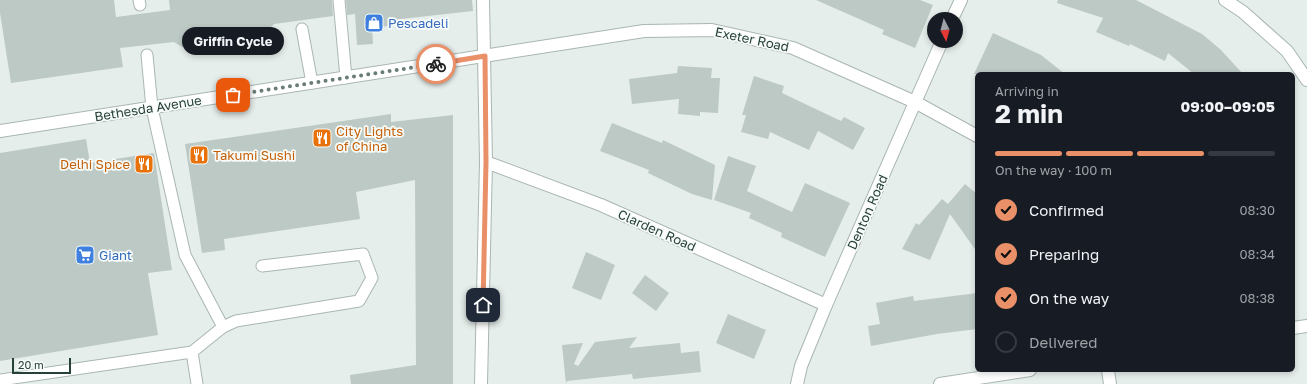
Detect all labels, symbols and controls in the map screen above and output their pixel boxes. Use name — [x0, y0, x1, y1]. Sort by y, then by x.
shop icon: Pescadeli — [363, 12, 385, 34]
north arrow — [927, 12, 963, 48]
map controls — [927, 12, 963, 48]
place label: Pescadeli — [388, 15, 448, 31]
street label: Exeter Road — [714, 23, 790, 55]
callout: Griffin Cycle — [182, 27, 284, 55]
text: Griffin Cycle — [194, 33, 272, 49]
courier — [416, 44, 456, 84]
icon: bike — [425, 53, 447, 75]
pin — [216, 78, 250, 112]
text: Arriving in — [995, 83, 1059, 99]
icon: bag — [222, 84, 244, 106]
street label: Bethesda Avenue — [93, 92, 203, 124]
text: 09:00–09:05 — [1180, 97, 1275, 115]
text: 2 min — [995, 98, 1063, 129]
place label: City Lights of China — [336, 123, 403, 154]
restaurant icon: City Lights of China — [311, 127, 333, 149]
restaurant icon: Takumi Sushi — [188, 144, 210, 166]
place label: Takumi Sushi — [213, 147, 295, 163]
restaurant icon: Delhi Spice — [133, 153, 155, 175]
place label: Delhi Spice — [60, 156, 130, 172]
text: On the way · 100 m — [995, 162, 1112, 178]
street label: Denton Road — [843, 172, 891, 252]
icon: check — [995, 199, 1017, 221]
text: Confirmed — [1029, 201, 1104, 219]
text: 08:30 — [1239, 202, 1275, 218]
street label: Clarden Road — [615, 206, 699, 254]
icon: check — [995, 243, 1017, 265]
supermarket icon: Giant — [74, 244, 96, 266]
text: Preparing — [1029, 245, 1099, 263]
text: 08:34 — [1240, 246, 1275, 262]
place label: Giant — [99, 247, 132, 263]
icon: check — [995, 287, 1017, 309]
pin — [466, 288, 500, 322]
text: On the way — [1029, 289, 1109, 307]
text: 08:38 — [1240, 290, 1275, 306]
icon: home — [472, 294, 494, 316]
text: Delivered — [1029, 333, 1097, 351]
scale bar — [12, 356, 71, 375]
text: 20 m — [18, 358, 44, 371]

